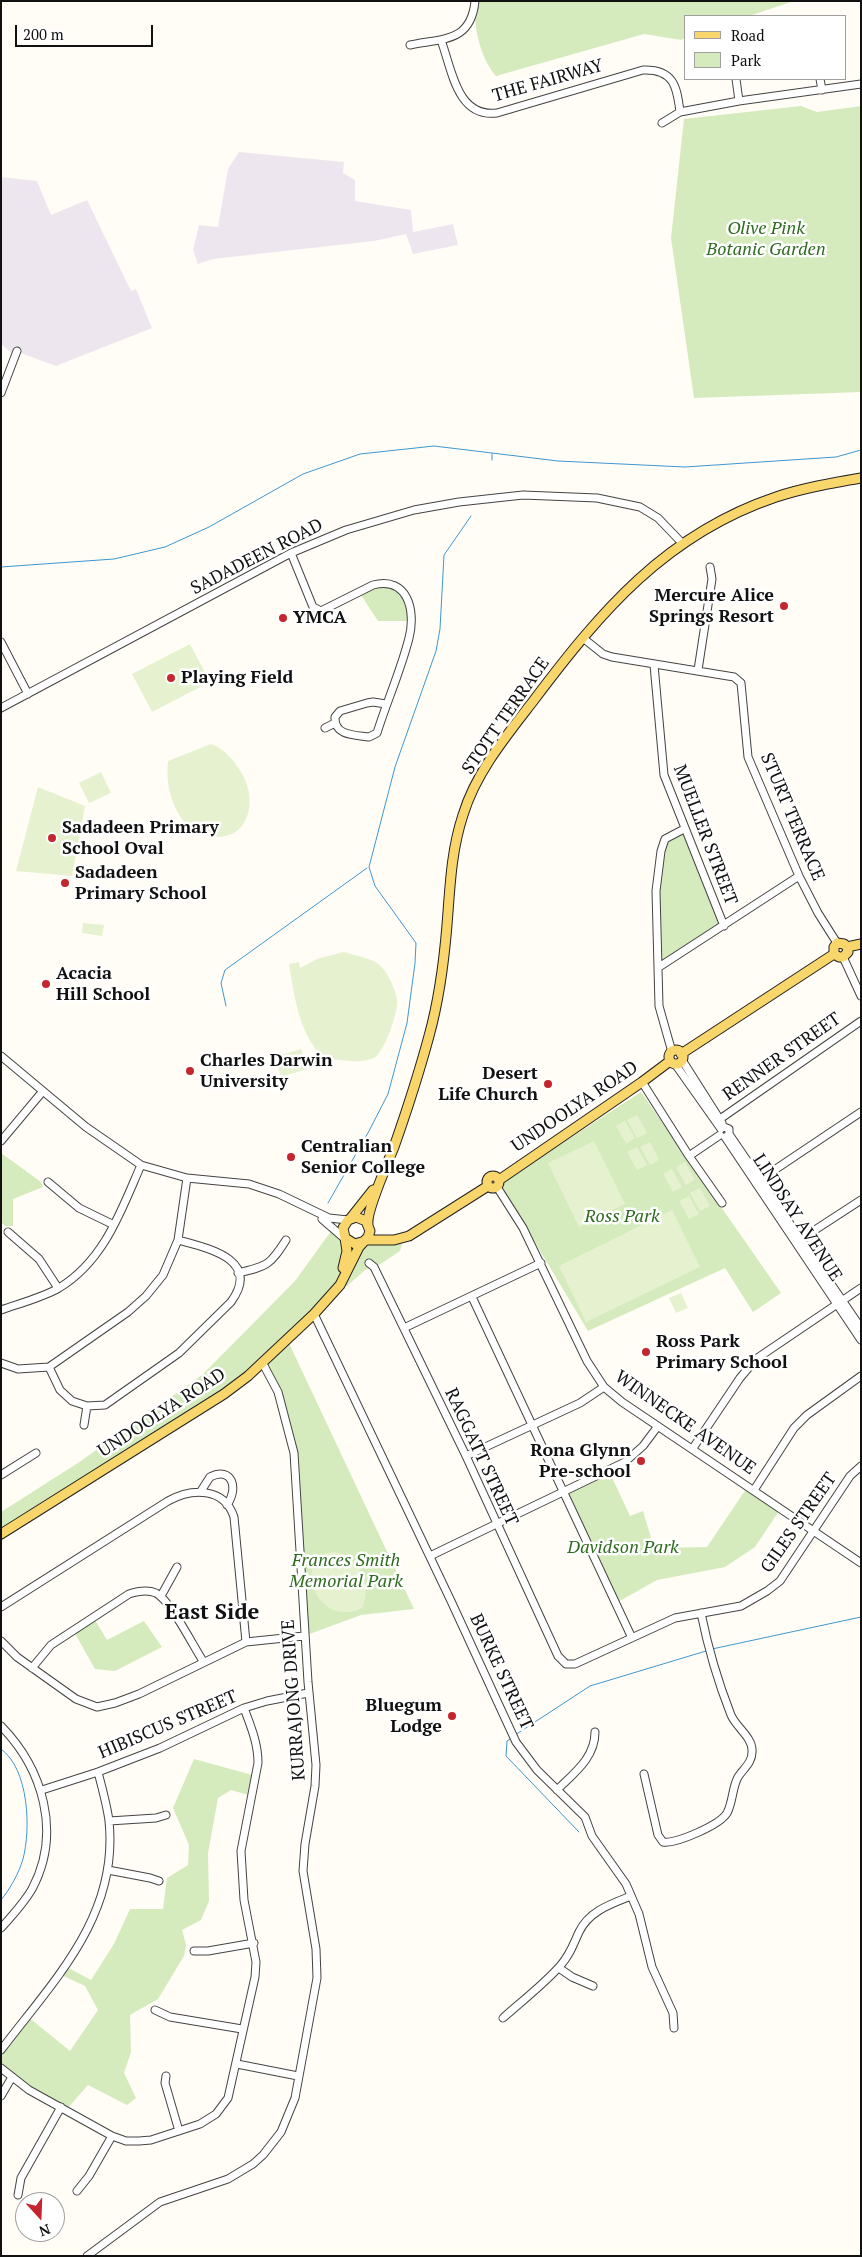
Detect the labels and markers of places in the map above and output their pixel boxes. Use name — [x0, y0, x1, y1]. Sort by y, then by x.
place label: Mercure Alice Springs Resort — [649, 585, 774, 628]
marker: Mercure Alice Springs Resort — [778, 600, 790, 612]
place label: YMCA — [293, 607, 347, 629]
marker: YMCA — [277, 612, 289, 624]
place label: Playing Field — [181, 667, 293, 689]
marker: Playing Field — [165, 672, 177, 684]
place label: Sadadeen Primary School Oval — [62, 817, 219, 860]
marker: Sadadeen Primary School Oval — [46, 832, 58, 844]
place label: Sadadeen Primary School — [75, 862, 207, 904]
marker: Sadadeen Primary School — [59, 877, 71, 889]
place label: Acacia Hill School — [56, 963, 150, 1006]
marker: Acacia Hill School — [40, 978, 52, 990]
place label: Charles Darwin University — [200, 1050, 332, 1092]
place label: Desert Life Church — [438, 1063, 538, 1106]
marker: Charles Darwin University — [184, 1065, 196, 1077]
marker: Desert Life Church — [542, 1078, 554, 1090]
place label: Centralian Senior College — [301, 1136, 425, 1178]
marker: Centralian Senior College — [285, 1151, 297, 1163]
place label: Ross Park Primary School — [656, 1331, 788, 1374]
marker: Ross Park Primary School — [640, 1346, 652, 1358]
place label: Rona Glynn Pre-school — [530, 1440, 631, 1482]
marker: Rona Glynn Pre-school — [635, 1455, 647, 1467]
place label: Bluegum Lodge — [366, 1695, 442, 1738]
marker: Bluegum Lodge — [446, 1710, 458, 1722]

